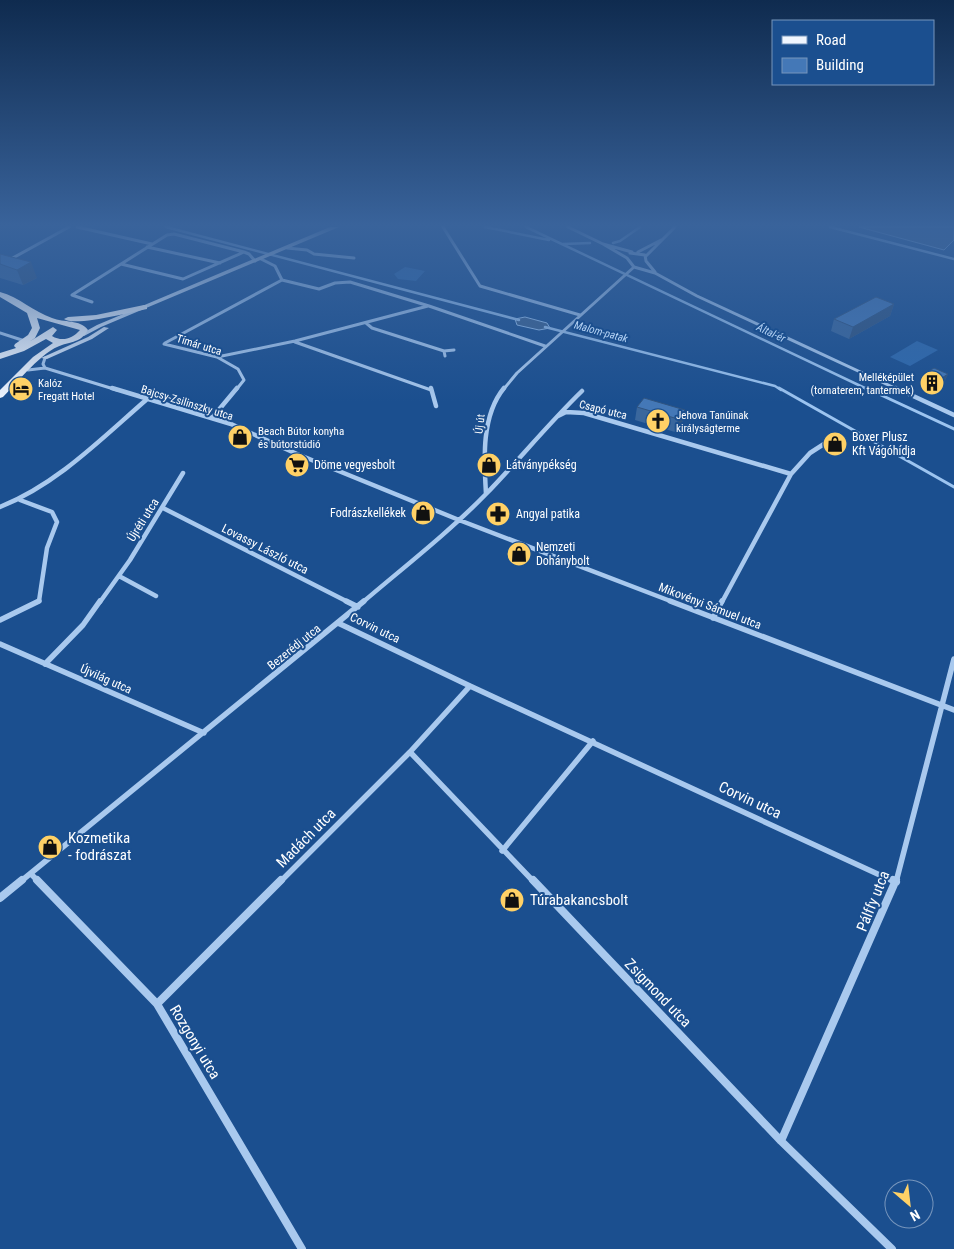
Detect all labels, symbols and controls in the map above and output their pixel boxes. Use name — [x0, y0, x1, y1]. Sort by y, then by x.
legend — [772, 20, 934, 85]
text: Road — [816, 31, 846, 49]
text: Building — [816, 56, 864, 74]
water label: Malom-patak — [573, 319, 629, 345]
water label: Által-ér — [754, 320, 788, 346]
street label: Tímár utca — [175, 332, 223, 358]
building icon: Melléképület (tornaterem, tantermek) — [919, 370, 945, 396]
place label: Melléképület (tornaterem, tantermek) — [811, 371, 914, 397]
hotel icon: Kalóz Fregatt Hotel — [8, 376, 34, 402]
place label: Kalóz Fregatt Hotel — [38, 377, 95, 403]
street label: Bajcsy-Zsilinszky utca — [139, 383, 235, 423]
street label: Csapó utca — [578, 398, 628, 422]
church icon: Jehova Tanúinak királyságterme — [645, 408, 671, 434]
place label: Jehova Tanúinak királyságterme — [676, 409, 749, 435]
street label: Új út — [472, 413, 488, 435]
shop icon: Beach Bútor konyha és bútorstúdió — [227, 424, 253, 450]
place label: Beach Bútor konyha és bútorstúdió — [258, 425, 344, 451]
place label: Boxer Plusz Kft Vágóhídja — [852, 430, 916, 458]
shop icon: Boxer Plusz Kft Vágóhídja — [822, 431, 848, 457]
supermarket icon: Döme vegyesbolt — [284, 452, 310, 478]
shop icon: Látványpékség — [476, 452, 502, 478]
place label: Döme vegyesbolt — [314, 458, 396, 472]
place label: Látványpékség — [506, 458, 577, 472]
street label: Újréti utca — [123, 495, 162, 544]
shop icon: Fodrászkellékek — [410, 500, 436, 526]
pharmacy icon: Angyal patika — [485, 501, 511, 527]
place label: Fodrászkellékek — [330, 506, 407, 520]
place label: Angyal patika — [516, 507, 580, 521]
street label: Lovassy László utca — [219, 521, 311, 577]
place label: Nemzeti Dohánybolt — [536, 540, 590, 568]
shop icon: Nemzeti Dohánybolt — [506, 541, 532, 567]
street label: Mikovényi Sámuel utca — [657, 580, 764, 632]
street label: Corvin utca — [348, 610, 402, 646]
street label: Bezerédj utca — [265, 621, 324, 673]
street label: Újvilág utca — [78, 660, 135, 697]
street label: Corvin utca — [716, 778, 784, 822]
street label: Madách utca — [273, 805, 339, 871]
place label: Kozmetika - fodrászat — [68, 829, 131, 864]
shop icon: Kozmetika - fodrászat — [37, 834, 63, 860]
street label: Pálffy utca — [853, 868, 893, 934]
shop icon: Túrabakancsbolt — [499, 887, 525, 913]
place label: Túrabakancsbolt — [530, 891, 628, 909]
street label: Zsigmond utca — [621, 955, 695, 1031]
street label: Rozgonyi utca — [166, 1002, 224, 1082]
north arrow — [884, 1179, 934, 1229]
text: N — [908, 1206, 923, 1225]

